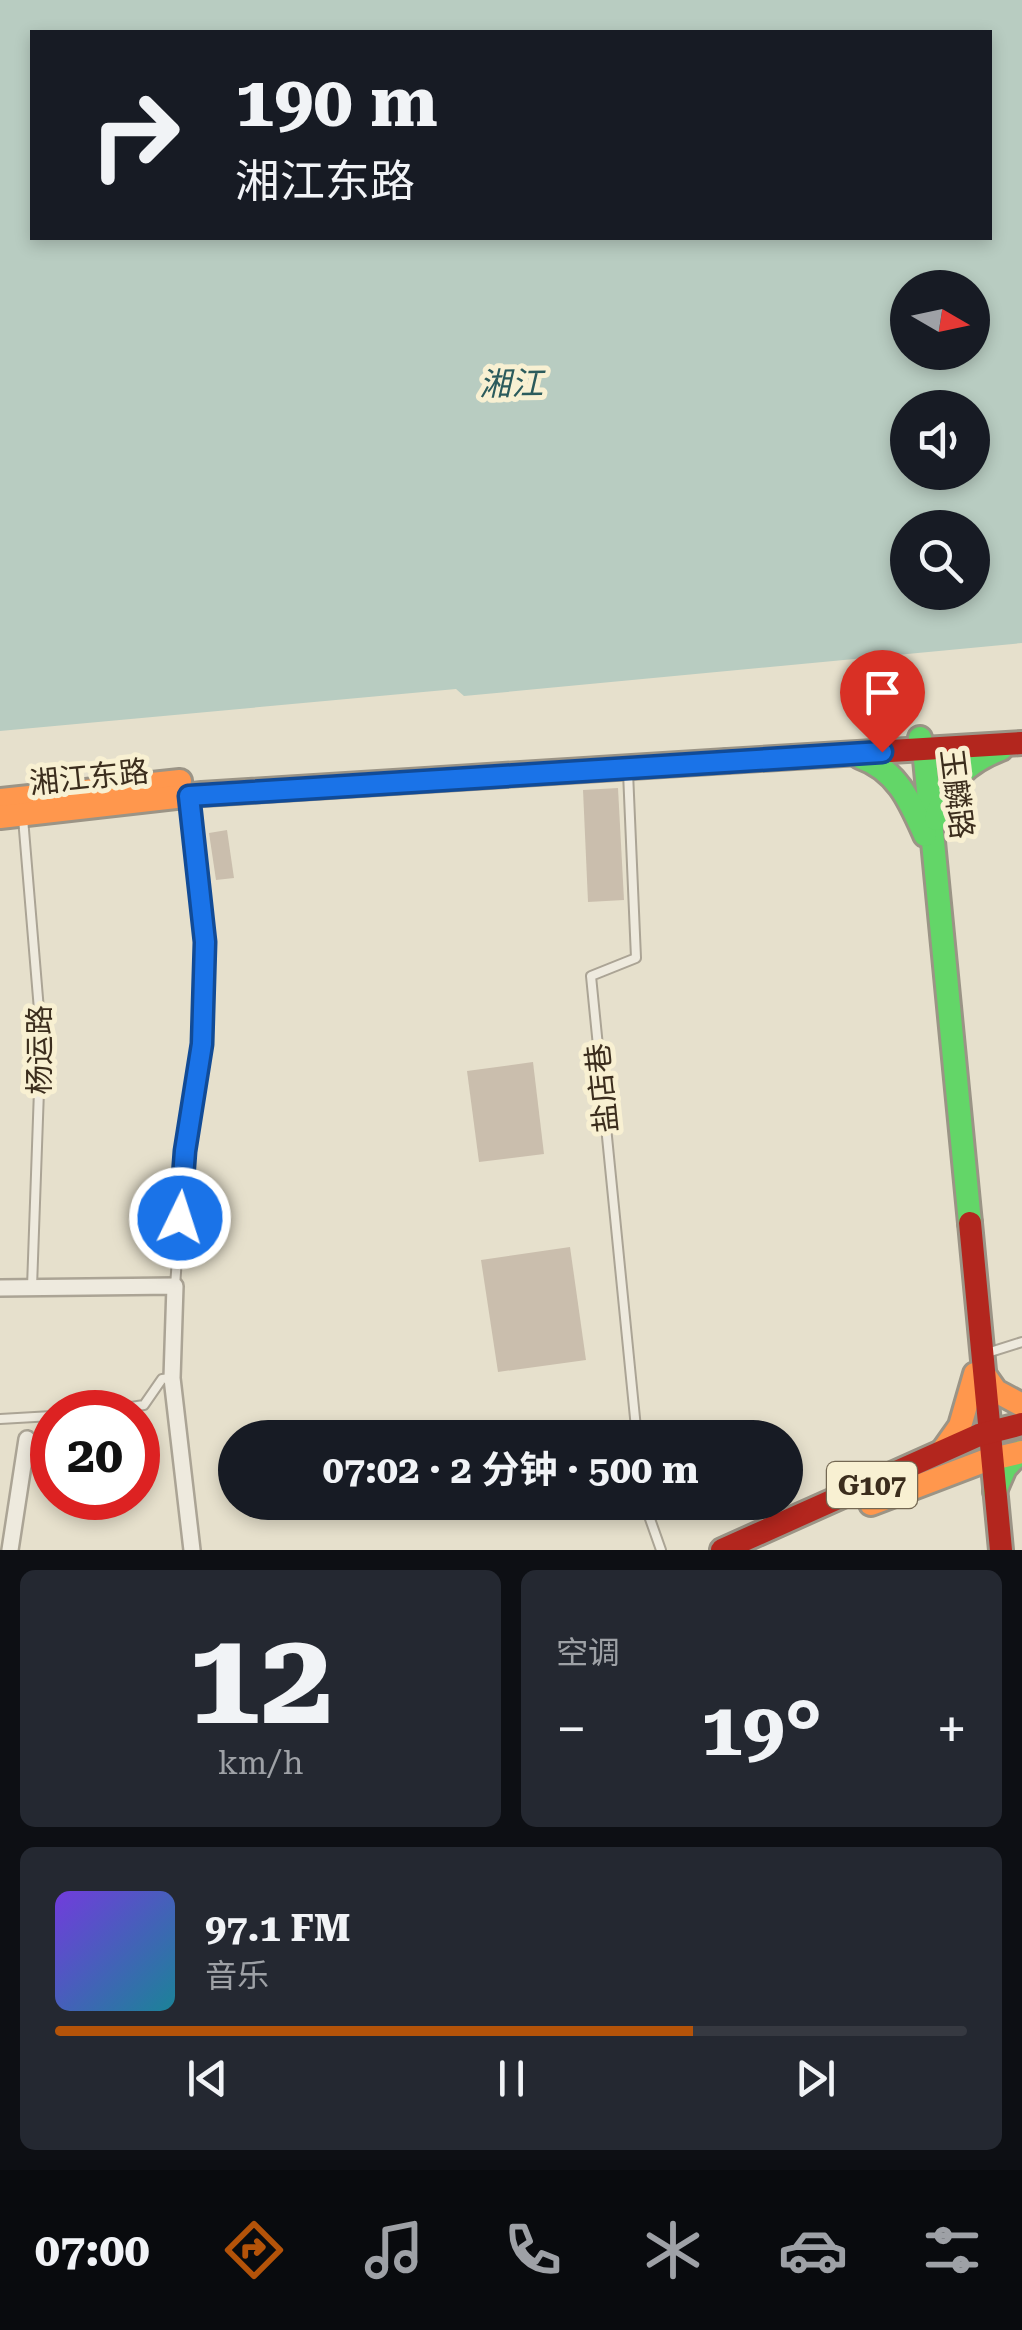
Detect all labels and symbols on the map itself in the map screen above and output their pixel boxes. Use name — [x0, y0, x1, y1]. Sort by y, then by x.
north arrow — [890, 270, 990, 370]
water label: 湘江 — [479, 364, 546, 404]
pin — [840, 650, 925, 753]
street label: 玉麟路 — [934, 747, 980, 841]
street label: 湘江东路 — [27, 753, 151, 801]
street label: 杨运路 — [22, 1005, 57, 1095]
street label: 盐店巷 — [580, 1041, 624, 1135]
position arrow — [128, 1166, 232, 1270]
speed limit sign: 20 — [30, 1390, 160, 1520]
road number: G107 — [827, 1462, 917, 1508]

